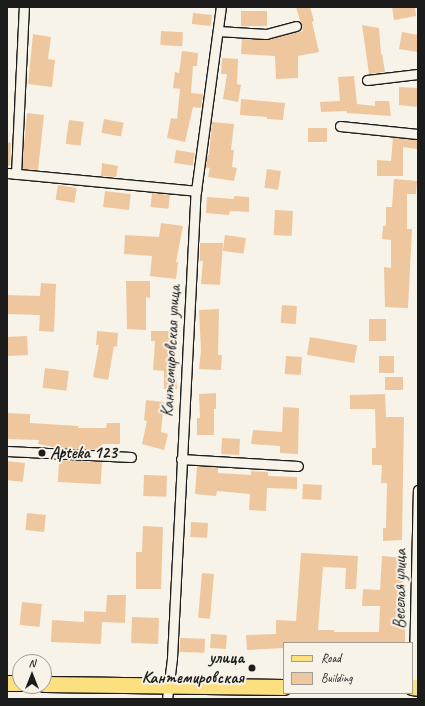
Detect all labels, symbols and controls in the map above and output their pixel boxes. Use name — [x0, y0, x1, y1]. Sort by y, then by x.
street label: Кантемировская улица — [157, 284, 185, 418]
place label: Apteka 123 — [50, 443, 117, 463]
marker: Apteka 123 — [37, 448, 47, 458]
street label: Веселая улица — [389, 548, 411, 630]
legend — [283, 642, 413, 694]
place label: улица Кантемировская — [142, 648, 244, 688]
text: Road — [321, 650, 341, 666]
north arrow — [12, 654, 52, 694]
text: N — [29, 656, 35, 670]
marker: улица Кантемировская — [247, 663, 257, 673]
text: Building — [321, 670, 353, 686]

